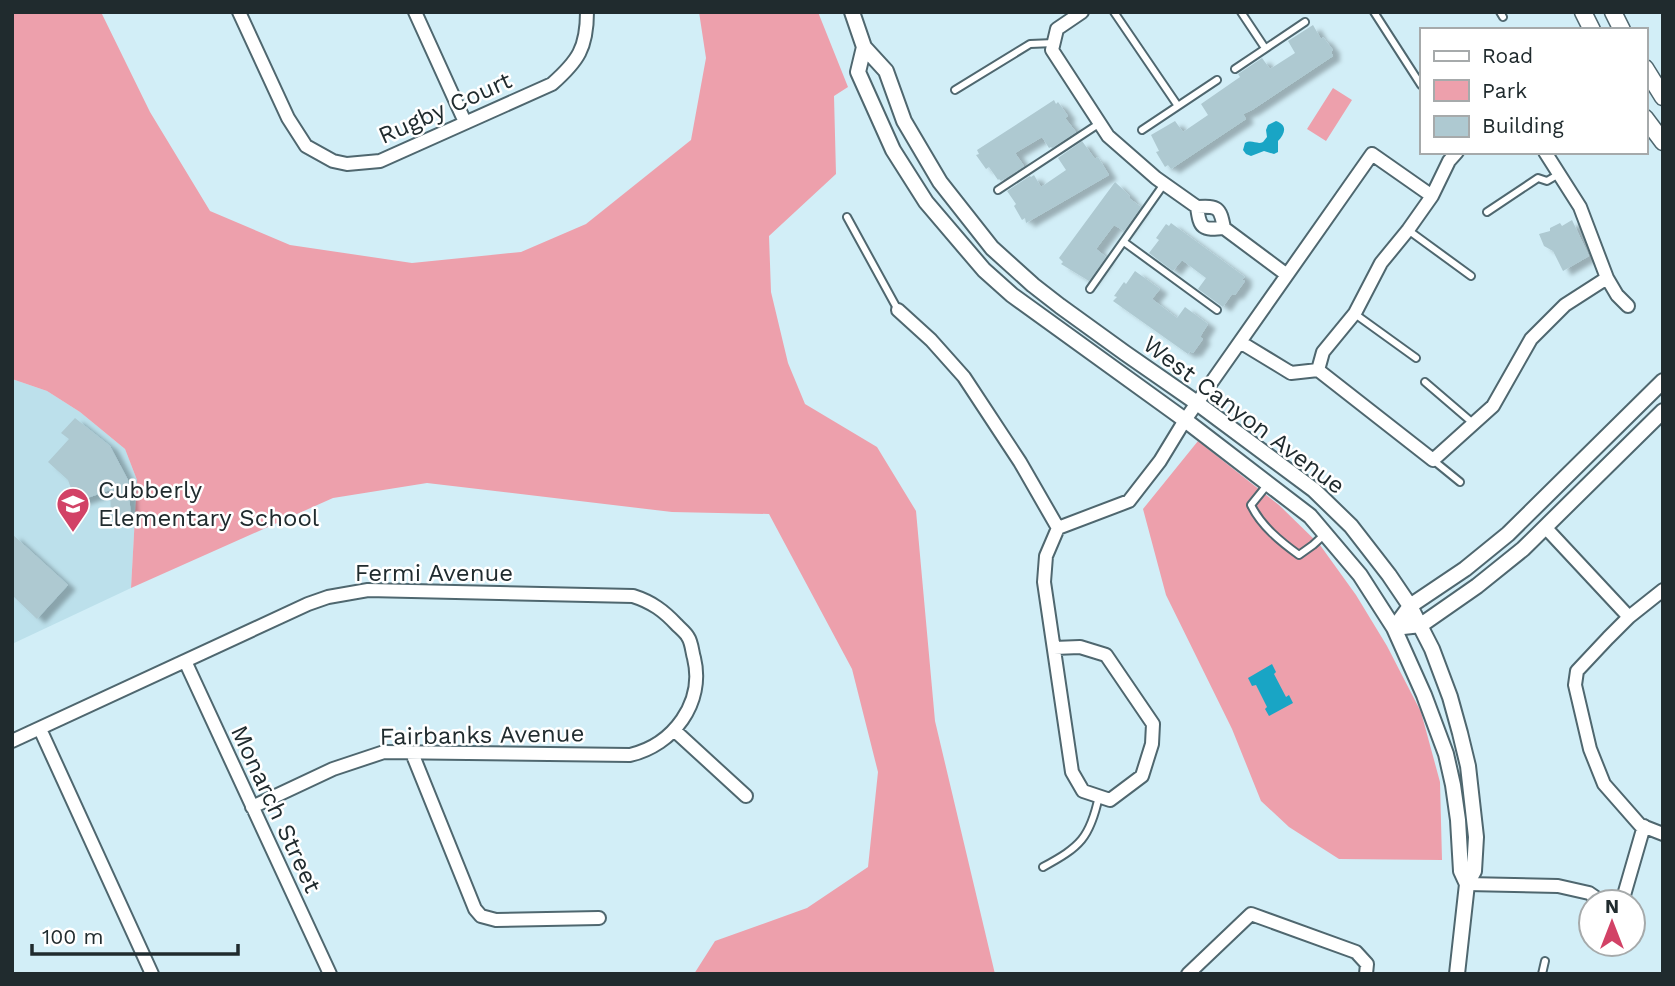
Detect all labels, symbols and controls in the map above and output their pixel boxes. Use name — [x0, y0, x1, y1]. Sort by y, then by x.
legend — [1420, 28, 1647, 154]
text: Road — [1482, 43, 1533, 68]
street label: Rugby Court — [374, 66, 516, 150]
text: Park — [1482, 78, 1527, 103]
text: Building — [1482, 113, 1564, 138]
street label: West Canyon Avenue — [1138, 330, 1350, 500]
place label: Cubberly Elementary School — [98, 476, 320, 532]
school or university icon: Cubberly Elementary School — [54, 485, 92, 534]
street label: Fermi Avenue — [355, 559, 513, 587]
street label: Fairbanks Avenue — [379, 719, 585, 751]
street label: Monarch Street — [225, 721, 327, 897]
north arrow — [1577, 888, 1647, 958]
text: N — [1605, 895, 1619, 918]
scale bar — [32, 912, 238, 956]
text: 100 m — [42, 924, 104, 949]

